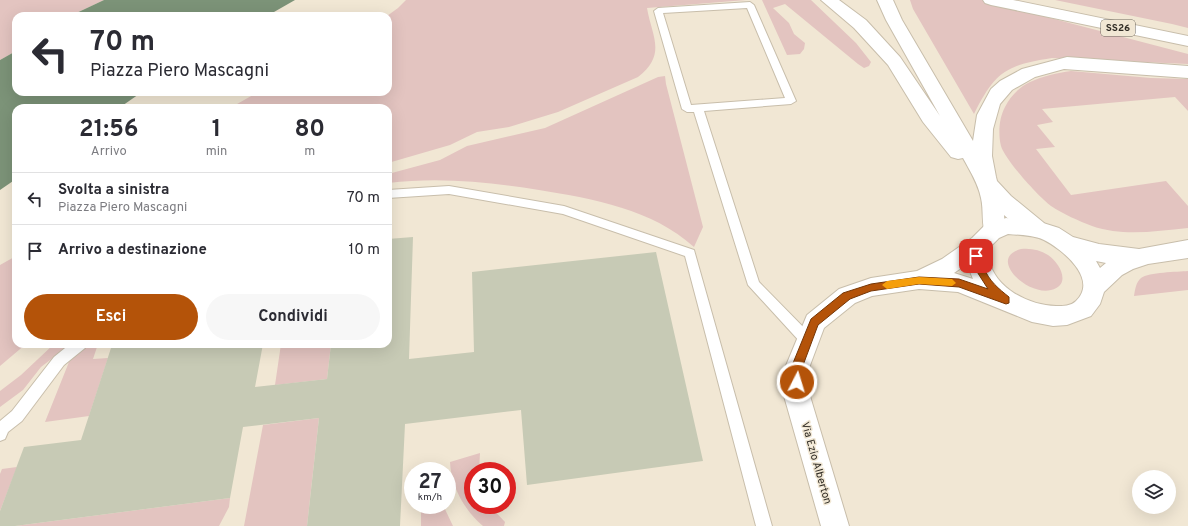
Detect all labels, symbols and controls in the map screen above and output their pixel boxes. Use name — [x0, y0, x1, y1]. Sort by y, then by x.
road number: SS26 — [1101, 20, 1135, 36]
text: 70 m — [90, 25, 155, 61]
icon: left — [24, 28, 76, 80]
text: Piazza Piero Mascagni — [90, 60, 269, 83]
text: 21:56 — [79, 115, 139, 145]
text: 1 — [212, 115, 221, 145]
text: 80 — [294, 115, 325, 145]
text: Arrivo — [91, 144, 127, 160]
text: min — [206, 144, 227, 160]
text: m — [304, 144, 315, 160]
text: Svolta a sinistra — [58, 181, 169, 200]
icon: left — [24, 188, 46, 210]
text: 70 m — [347, 189, 380, 208]
text: Piazza Piero Mascagni — [58, 200, 187, 216]
pin — [959, 239, 993, 273]
icon: arrive — [24, 240, 46, 262]
text: Arrivo a destinazione — [58, 241, 207, 260]
text: 10 m — [349, 241, 380, 260]
icon: arrive — [965, 245, 987, 267]
button: Esci — [24, 294, 198, 340]
button: Condividi — [206, 294, 380, 340]
position arrow — [776, 361, 818, 403]
street label: Via Ezio Alberton — [798, 420, 834, 506]
speed limit sign: 30 — [464, 462, 516, 514]
text: 27 — [419, 470, 441, 496]
map controls — [1132, 470, 1176, 514]
button: layers — [1132, 470, 1176, 514]
text: km/h — [418, 491, 442, 504]

